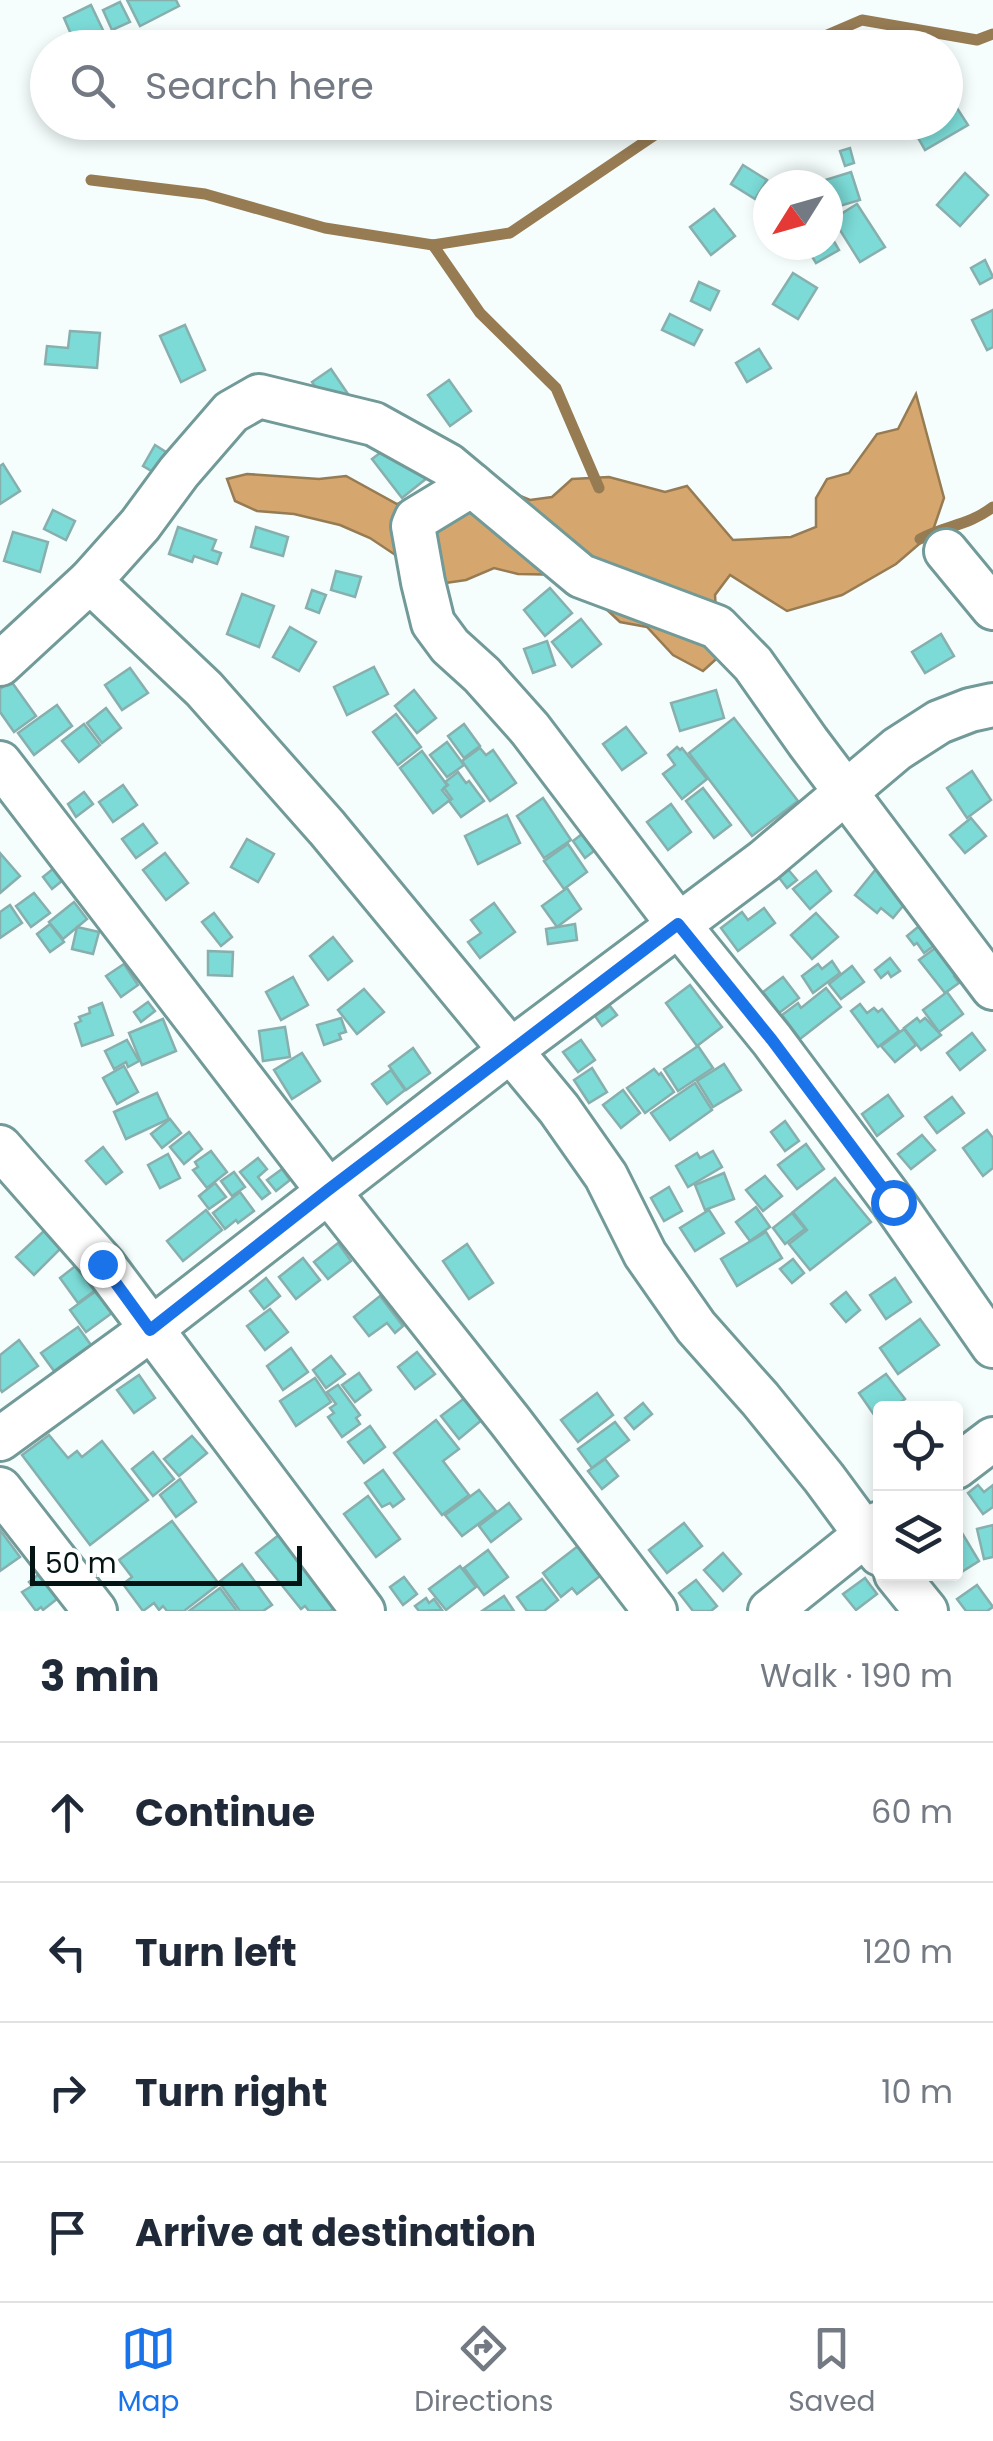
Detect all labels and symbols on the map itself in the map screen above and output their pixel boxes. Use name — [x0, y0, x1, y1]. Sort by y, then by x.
north arrow — [753, 170, 843, 260]
route start — [871, 1180, 917, 1226]
route end — [80, 1242, 126, 1288]
scale bar — [30, 1541, 302, 1586]

